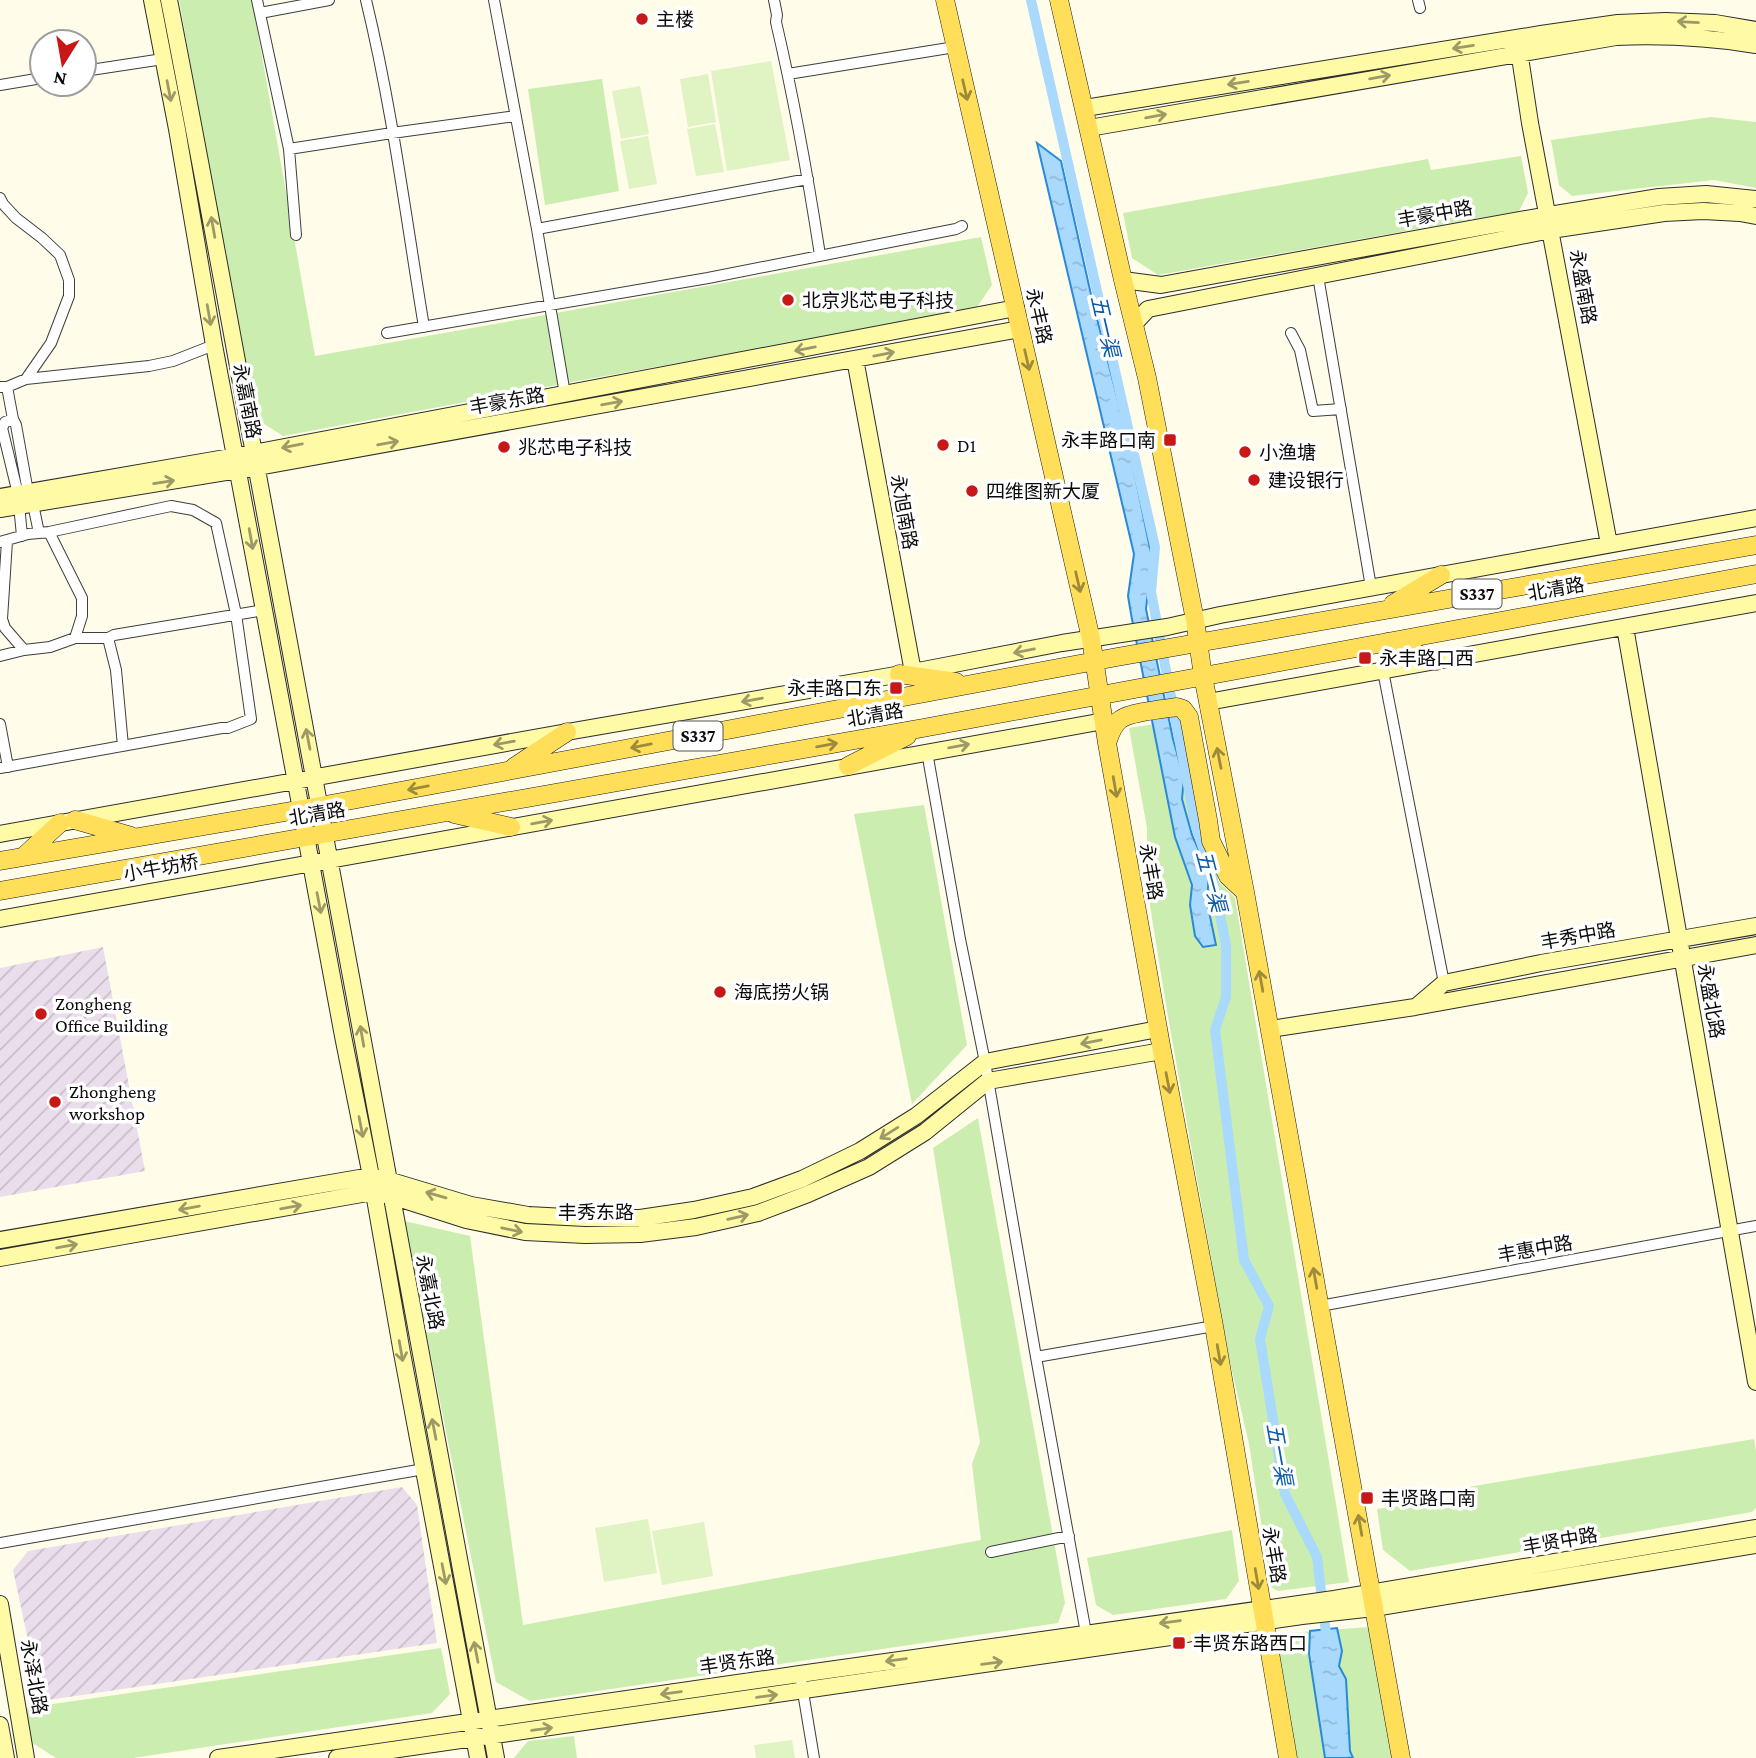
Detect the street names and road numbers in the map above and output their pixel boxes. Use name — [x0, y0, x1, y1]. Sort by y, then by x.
street label: 丰豪中路 — [1396, 197, 1474, 231]
street label: 永盛南路 — [1566, 248, 1600, 326]
street label: 永丰路 — [1022, 286, 1056, 346]
street label: 永嘉南路 — [229, 362, 265, 440]
street label: 丰豪东路 — [468, 384, 546, 418]
street label: 永旭南路 — [887, 473, 921, 551]
street label: 北清路 — [1526, 574, 1586, 604]
road number: S337 — [1452, 580, 1502, 608]
street label: 北清路 — [845, 700, 905, 730]
road number: S337 — [674, 722, 722, 750]
street label: 北清路 — [287, 799, 347, 829]
street label: 永丰路 — [1136, 842, 1166, 902]
street label: 小牛坊桥 — [122, 851, 200, 885]
street label: 丰秀中路 — [1539, 919, 1617, 953]
street label: 永盛北路 — [1694, 962, 1728, 1040]
street label: 丰秀东路 — [558, 1202, 634, 1223]
street label: 丰惠中路 — [1496, 1232, 1574, 1266]
street label: 永嘉北路 — [412, 1253, 448, 1331]
street label: 丰贤中路 — [1521, 1524, 1599, 1558]
street label: 永丰路 — [1259, 1525, 1289, 1585]
street label: 永泽北路 — [17, 1638, 51, 1716]
street label: 丰贤东路 — [698, 1646, 776, 1678]

